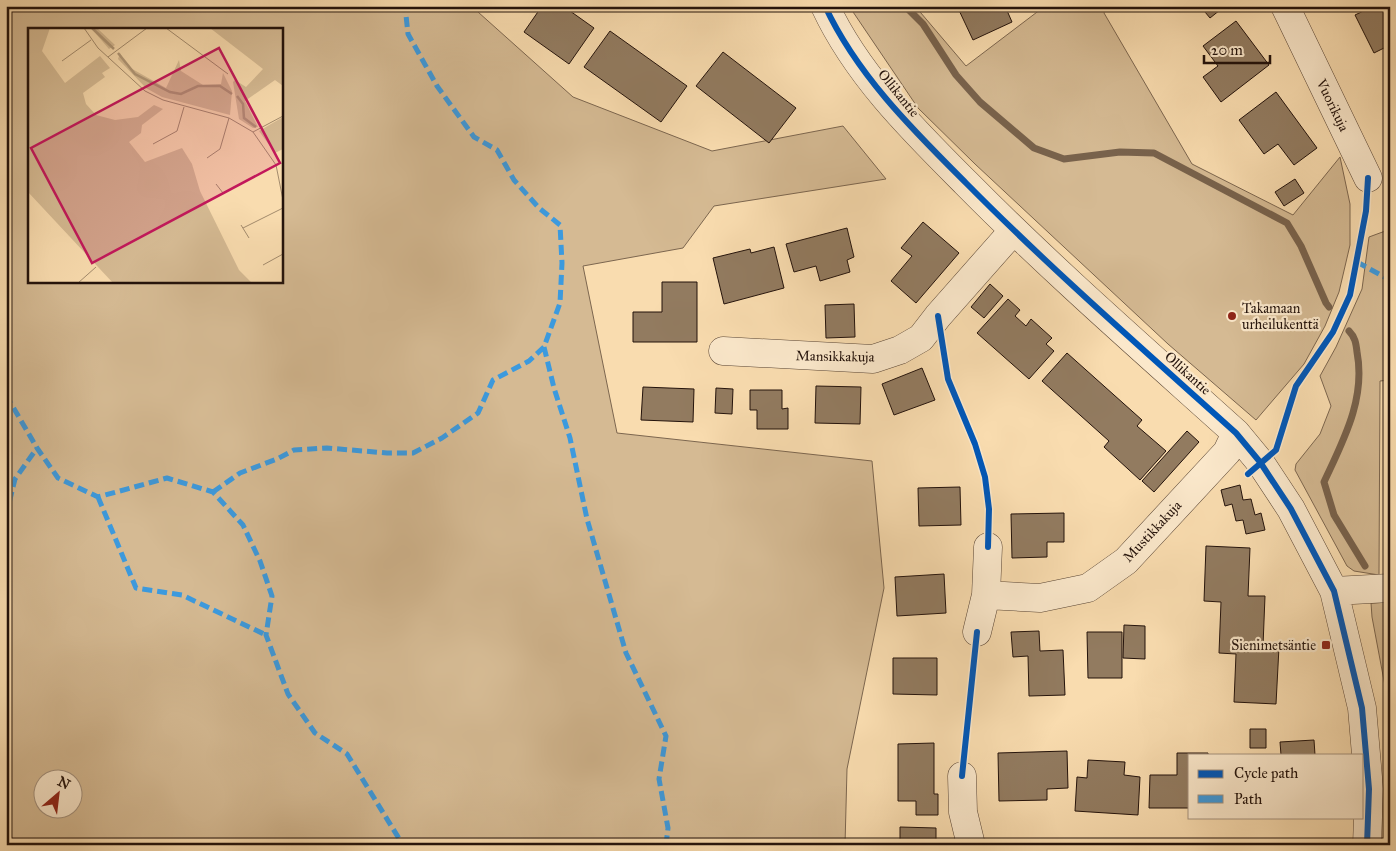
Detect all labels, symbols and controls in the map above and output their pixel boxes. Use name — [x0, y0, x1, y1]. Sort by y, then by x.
inset map — [28, 28, 282, 282]
scale bar — [1204, 32, 1270, 64]
text: 20 m — [1211, 41, 1243, 59]
street label: Ollikantie — [874, 66, 923, 121]
street label: Vuorikuja — [1312, 75, 1353, 134]
place label: Takamaan urheilukenttä — [1242, 300, 1319, 333]
marker: Takamaan urheilukenttä — [1226, 310, 1238, 322]
street label: Mansikkakuja — [795, 347, 875, 366]
street label: Ollikantie — [1161, 348, 1215, 399]
street label: Mustikkakuja — [1120, 497, 1185, 566]
place label: Sienimetsäntie — [1231, 637, 1316, 654]
marker: Sienimetsäntie — [1320, 639, 1332, 651]
legend — [1188, 754, 1364, 818]
text: Cycle path — [1234, 764, 1299, 782]
north arrow — [32, 768, 82, 818]
text: N — [55, 773, 73, 793]
text: Path — [1234, 790, 1263, 808]

